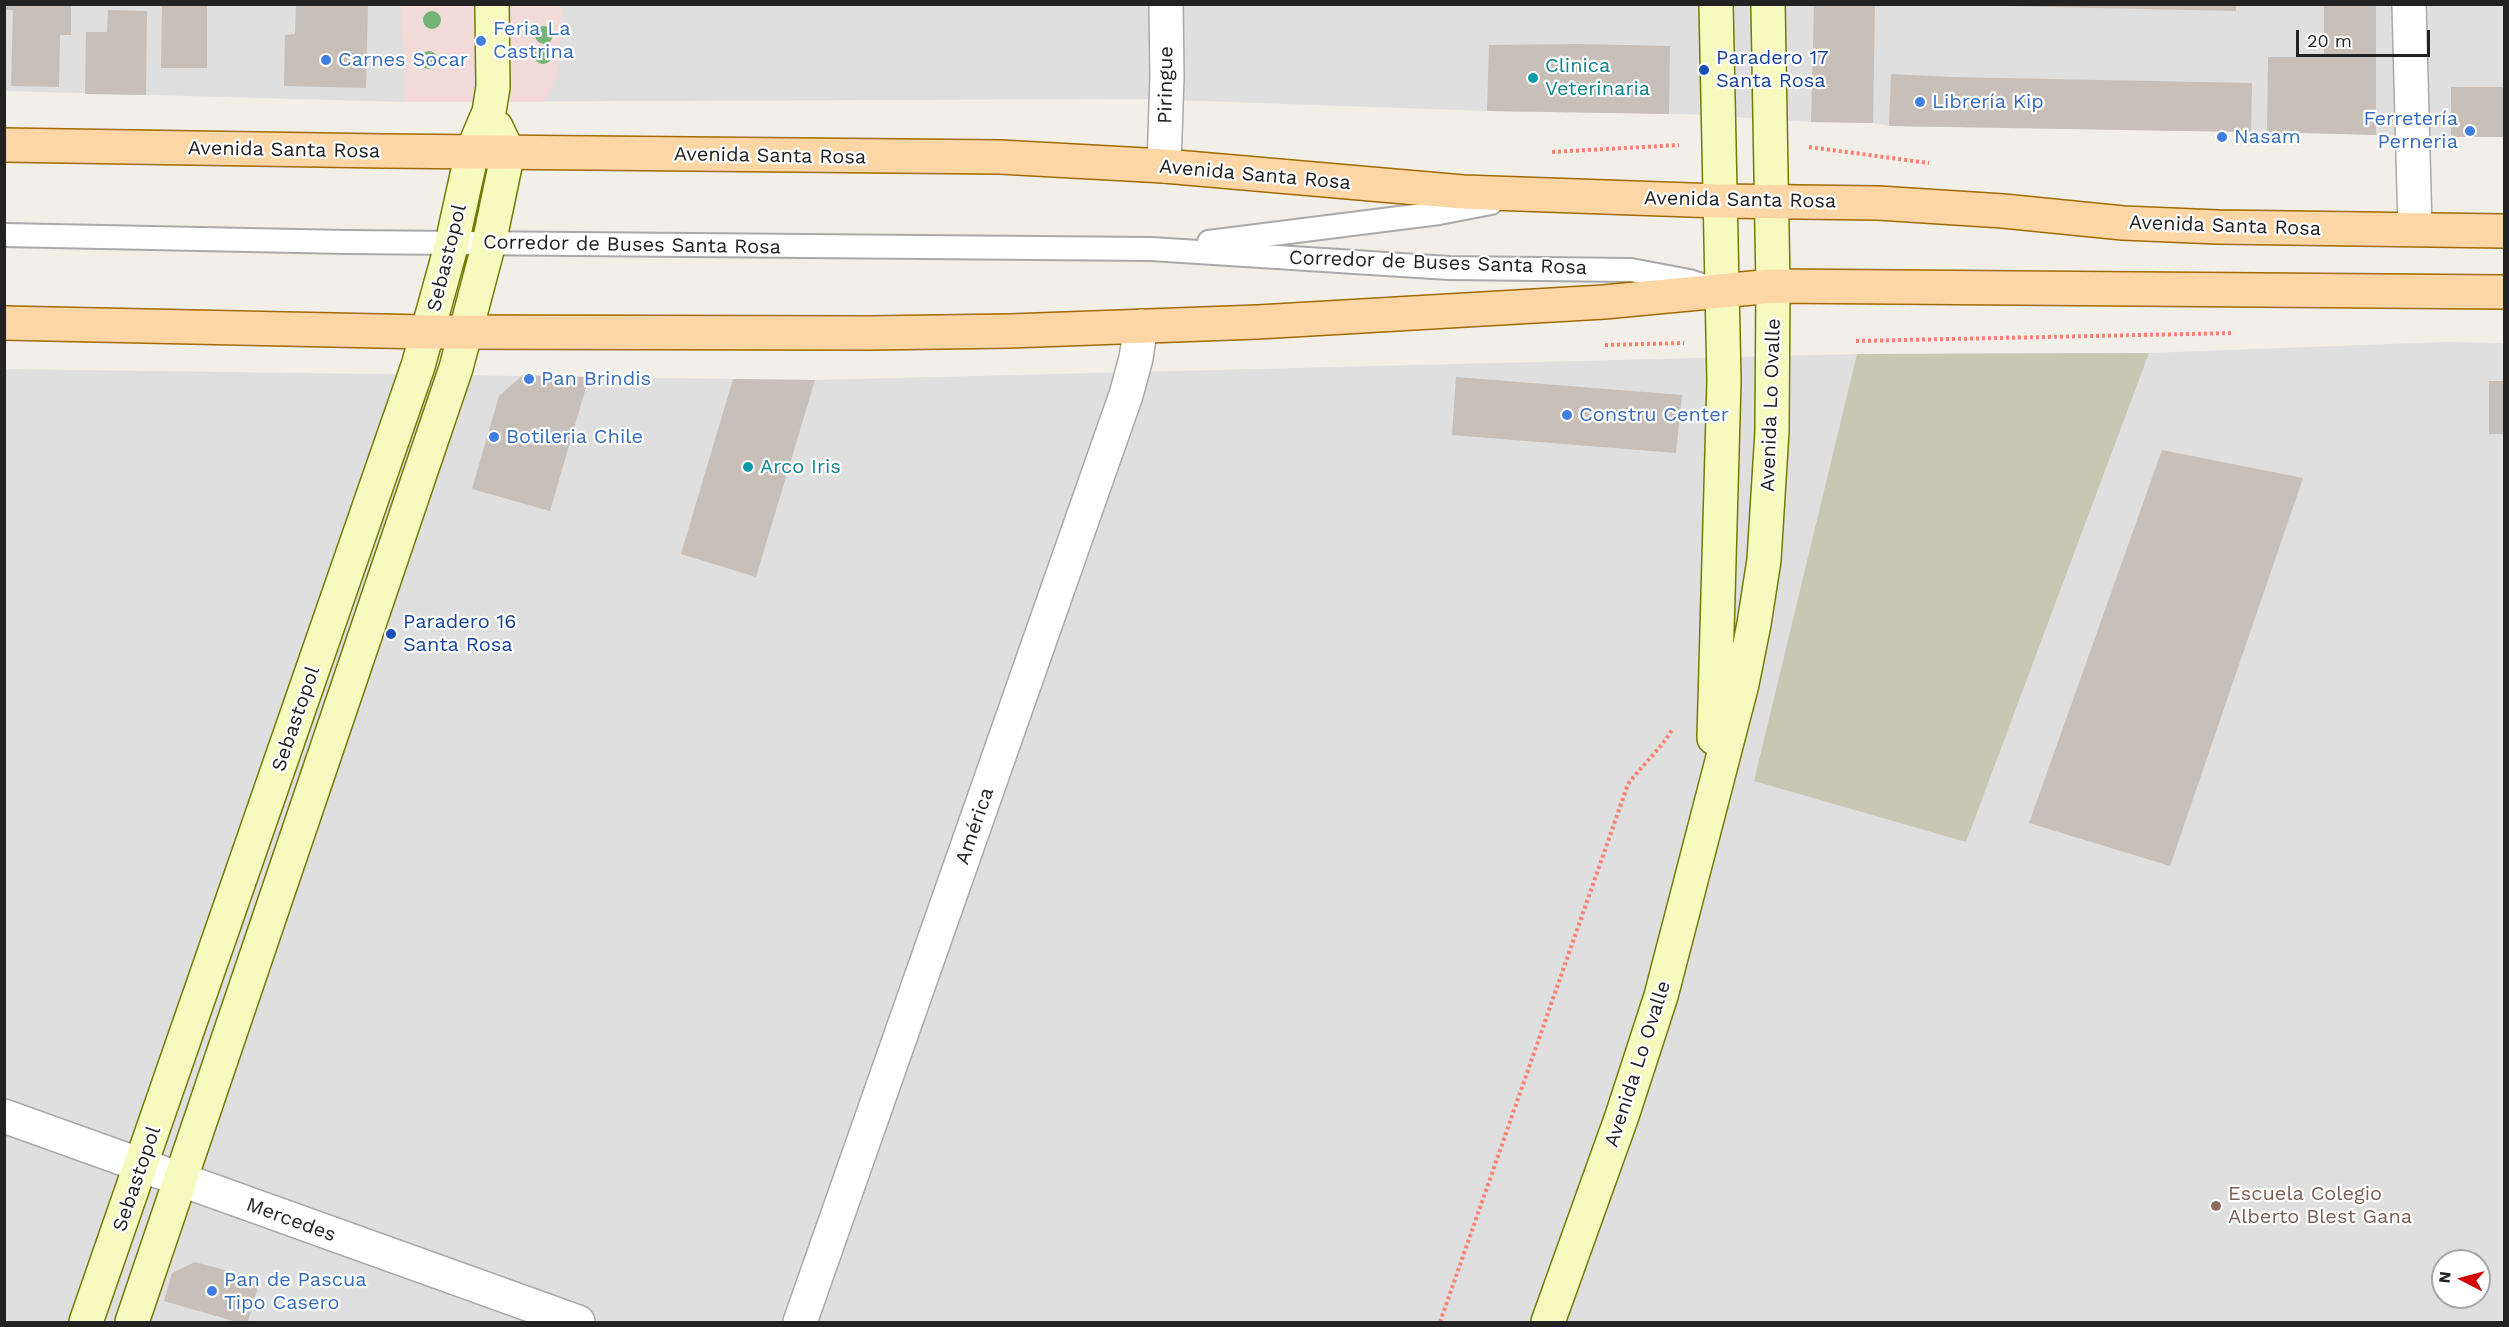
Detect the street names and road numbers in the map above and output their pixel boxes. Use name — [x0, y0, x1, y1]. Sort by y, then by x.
street label: Piringue — [1153, 46, 1179, 124]
street label: Avenida Santa Rosa — [188, 136, 380, 164]
street label: Avenida Santa Rosa — [674, 142, 866, 170]
street label: Avenida Santa Rosa — [1158, 155, 1352, 195]
street label: Avenida Santa Rosa — [1644, 186, 1836, 214]
street label: Sebastopol — [422, 202, 472, 314]
street label: Avenida Santa Rosa — [2128, 211, 2322, 241]
street label: Corredor de Buses Santa Rosa — [483, 230, 781, 260]
street label: Corredor de Buses Santa Rosa — [1289, 246, 1587, 280]
street label: Avenida Lo Ovalle — [1756, 318, 1786, 492]
street label: Sebastopol — [267, 663, 325, 775]
street label: América — [951, 784, 999, 868]
street label: Avenida Lo Ovalle — [1600, 978, 1676, 1150]
street label: Sebastopol — [108, 1123, 166, 1235]
street label: Mercedes — [243, 1193, 339, 1247]

